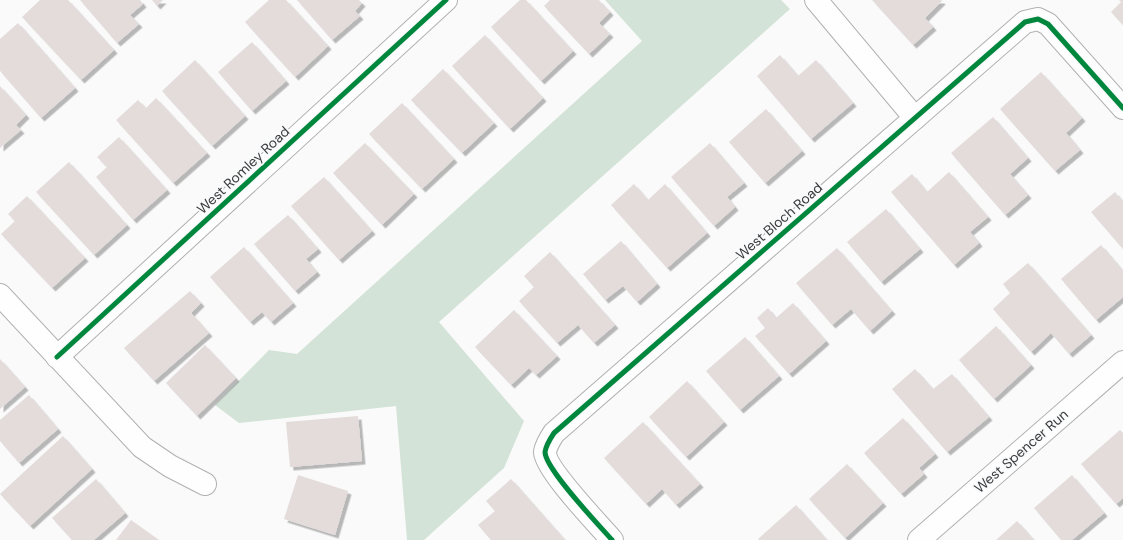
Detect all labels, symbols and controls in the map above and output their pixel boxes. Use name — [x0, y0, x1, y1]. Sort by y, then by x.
street label: West Romley Road — [193, 122, 293, 218]
street label: West Bloch Road — [732, 178, 826, 264]
street label: West Spencer Run — [970, 405, 1072, 497]

